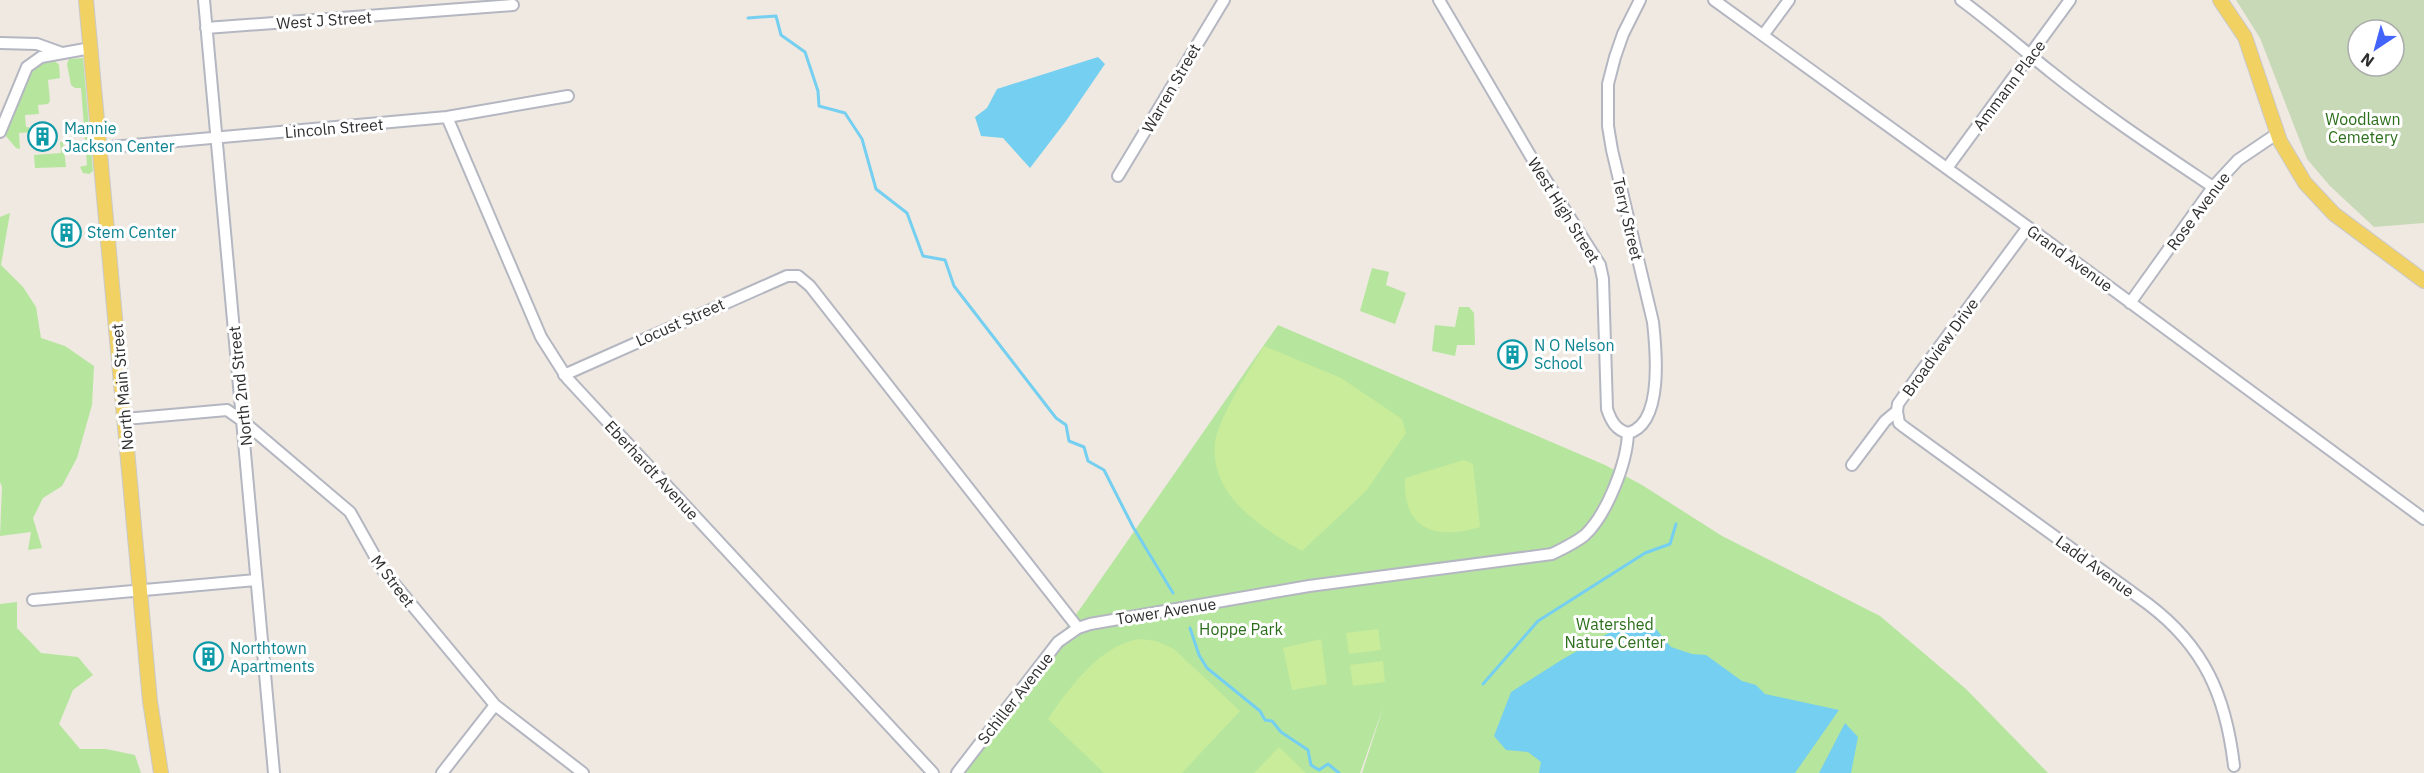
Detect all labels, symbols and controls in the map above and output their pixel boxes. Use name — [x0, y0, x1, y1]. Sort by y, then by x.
street label: West J Street — [276, 7, 372, 33]
north arrow — [2346, 18, 2406, 78]
street label: Ammann Place — [1969, 36, 2050, 134]
street label: Warren Street — [1137, 40, 1205, 136]
text: N — [2357, 49, 2378, 72]
park label: Woodlawn Cemetery — [2325, 109, 2401, 147]
street label: Lincoln Street — [284, 114, 384, 142]
place label: Mannie Jackson Center — [64, 118, 175, 156]
building icon: Mannie Jackson Center — [27, 121, 59, 153]
street label: West High Street — [1524, 154, 1604, 266]
street label: Rose Avenue — [2162, 168, 2234, 254]
street label: Terry Street — [1609, 176, 1647, 262]
building icon: Stem Center — [50, 216, 82, 248]
street label: Grand Avenue — [2023, 220, 2117, 296]
place label: Stem Center — [87, 222, 177, 242]
street label: Locust Street — [633, 294, 727, 350]
street label: Broadview Drive — [1898, 294, 1983, 400]
street label: North Main Street — [107, 323, 137, 451]
street label: North 2nd Street — [224, 325, 256, 447]
place label: N O Nelson School — [1534, 335, 1614, 373]
building icon: N O Nelson School — [1497, 338, 1529, 370]
street label: Eberhardt Avenue — [601, 416, 703, 524]
street label: Ladd Avenue — [2052, 531, 2138, 601]
street label: M Street — [367, 551, 419, 611]
street label: Tower Avenue — [1115, 593, 1218, 629]
park label: Watershed Nature Center — [1565, 614, 1666, 652]
park label: Hoppe Park — [1199, 619, 1283, 639]
place label: Northtown Apartments — [230, 638, 315, 676]
building icon: Northtown Apartments — [193, 641, 225, 673]
street label: Schiller Avenue — [973, 648, 1057, 748]

